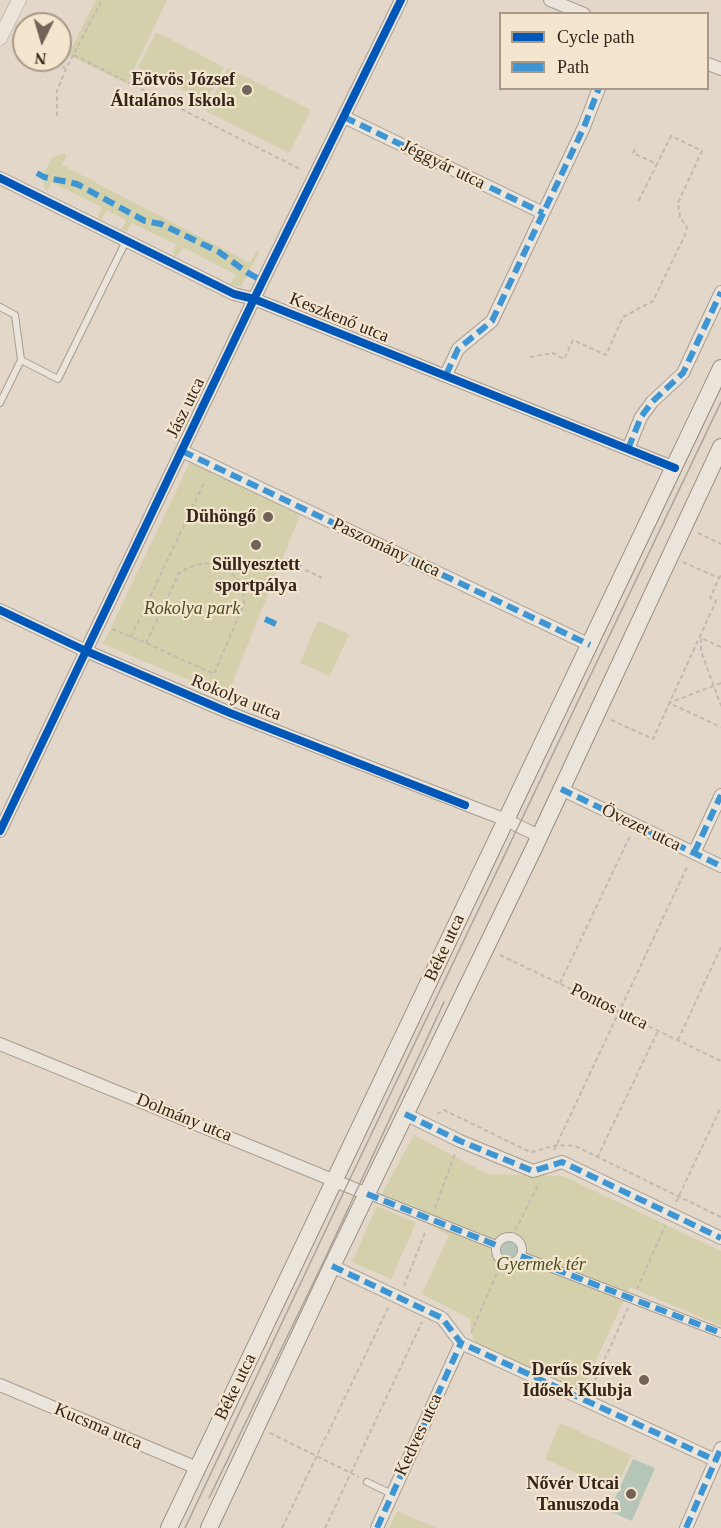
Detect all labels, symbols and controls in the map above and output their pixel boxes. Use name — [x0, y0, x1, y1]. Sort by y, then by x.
north arrow — [12, 12, 72, 72]
legend — [499, 12, 709, 90]
text: Cycle path — [557, 27, 634, 47]
text: N — [34, 49, 47, 67]
text: Path — [557, 57, 589, 77]
place label: Eötvös József Általános Iskola — [110, 69, 235, 112]
marker: Eötvös József Általános Iskola — [240, 83, 254, 97]
street label: Jéggyár utca — [398, 135, 488, 195]
street label: Keszkenő utca — [286, 288, 392, 348]
street label: Jász utca — [162, 374, 210, 442]
place label: Dühöngő — [186, 506, 256, 528]
marker: Dühöngő — [261, 510, 275, 524]
street label: Paszomány utca — [329, 514, 443, 582]
marker: Süllyesztett sportpálya — [249, 538, 263, 552]
place label: Süllyesztett sportpálya — [212, 554, 300, 596]
park label: Rokolya park — [144, 598, 240, 620]
street label: Rokolya utca — [188, 670, 284, 726]
street label: Övezet utca — [598, 800, 684, 856]
street label: Béke utca — [420, 911, 470, 985]
street label: Pontos utca — [567, 979, 651, 1035]
street label: Dolmány utca — [133, 1089, 235, 1147]
park label: Gyermek tér — [496, 1254, 586, 1276]
street label: Béke utca — [211, 1350, 261, 1424]
place label: Derűs Szívek Idősek Klubja — [522, 1359, 632, 1402]
marker: Derűs Szívek Idősek Klubja — [637, 1373, 651, 1387]
street label: Kedves utca — [391, 1390, 447, 1480]
street label: Kucsma utca — [51, 1399, 145, 1455]
place label: Nővér Utcai Tanuszoda — [527, 1473, 619, 1516]
marker: Nővér Utcai Tanuszoda — [624, 1487, 638, 1501]

